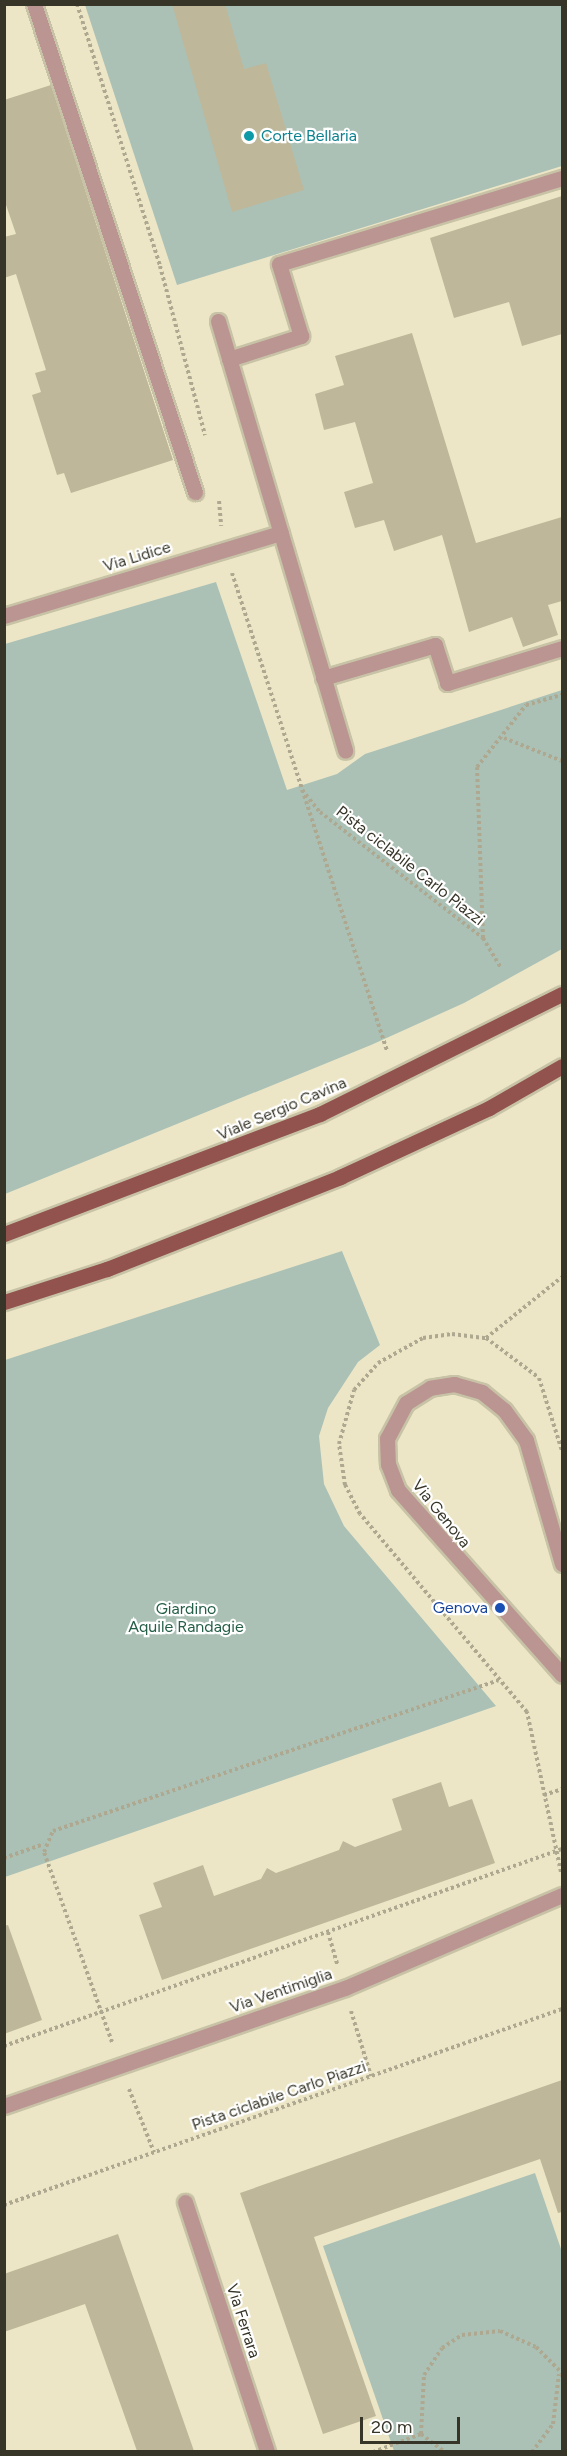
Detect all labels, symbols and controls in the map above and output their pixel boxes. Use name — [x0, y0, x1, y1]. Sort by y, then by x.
place label: Corte Bellaria — [261, 126, 357, 146]
marker: Corte Bellaria — [242, 129, 256, 143]
street label: Via Lidice — [101, 538, 173, 576]
street label: Pista ciclabile Carlo Piazzi — [332, 802, 488, 930]
street label: Viale Sergio Cavina — [215, 1073, 349, 1145]
street label: Via Genova — [408, 1476, 474, 1552]
place label: Genova — [433, 1598, 488, 1618]
park label: Giardino Aquile Randagie — [128, 1599, 244, 1637]
marker: Genova — [493, 1601, 507, 1615]
street label: Via Ventimiglia — [227, 1965, 335, 2017]
street label: Pista ciclabile Carlo Piazzi — [189, 2057, 369, 2135]
street label: Via Ferrara — [222, 2282, 264, 2360]
scale bar — [363, 2405, 464, 2443]
text: 20 m — [371, 2416, 412, 2438]

